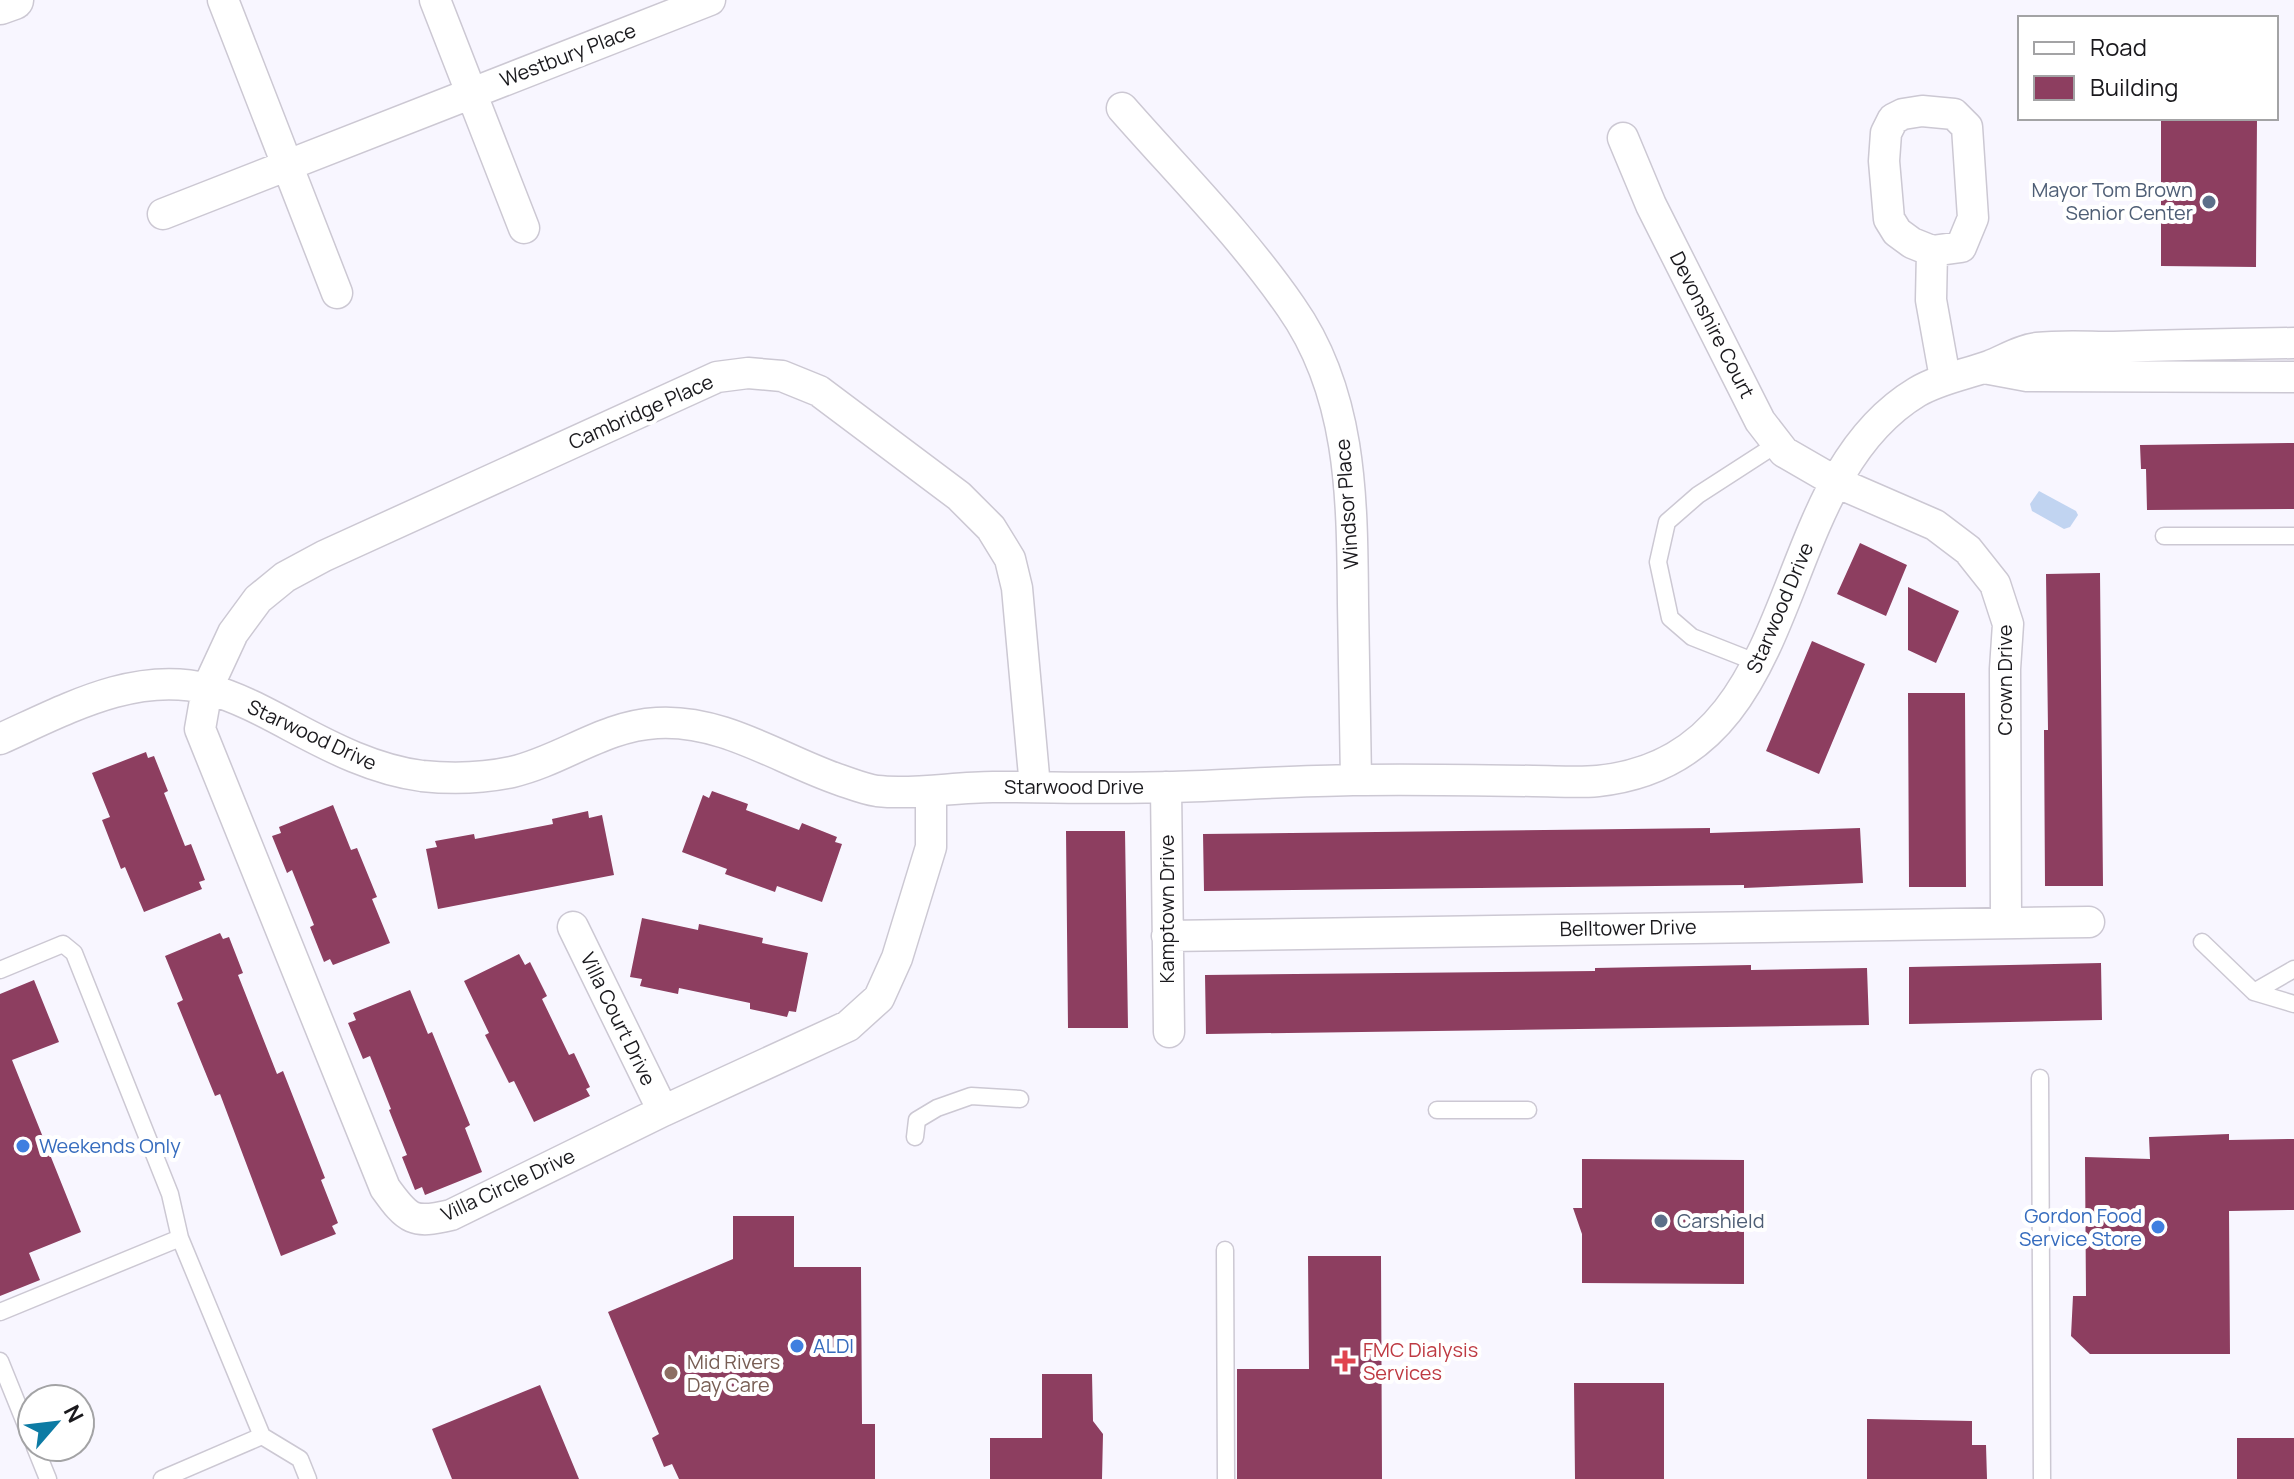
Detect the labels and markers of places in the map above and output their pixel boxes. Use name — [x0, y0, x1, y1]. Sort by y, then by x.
place label: Mayor Tom Brown Senior Center — [2031, 176, 2193, 226]
marker: Mayor Tom Brown Senior Center — [2200, 193, 2218, 211]
place label: Weekends Only — [39, 1132, 181, 1159]
marker: Weekends Only — [14, 1137, 32, 1155]
place label: Gordon Food Service Store — [2019, 1202, 2142, 1252]
place label: Carshield — [1677, 1207, 1765, 1234]
marker: Carshield — [1652, 1212, 1670, 1230]
marker: Gordon Food Service Store — [2149, 1218, 2167, 1236]
place label: ALDI — [813, 1332, 854, 1359]
place label: FMC Dialysis Services — [1363, 1336, 1478, 1386]
marker: ALDI — [788, 1337, 806, 1355]
place label: Mid Rivers Day Care — [687, 1348, 780, 1398]
marker: FMC Dialysis Services — [1334, 1350, 1356, 1372]
marker: Mid Rivers Day Care — [662, 1364, 680, 1382]

